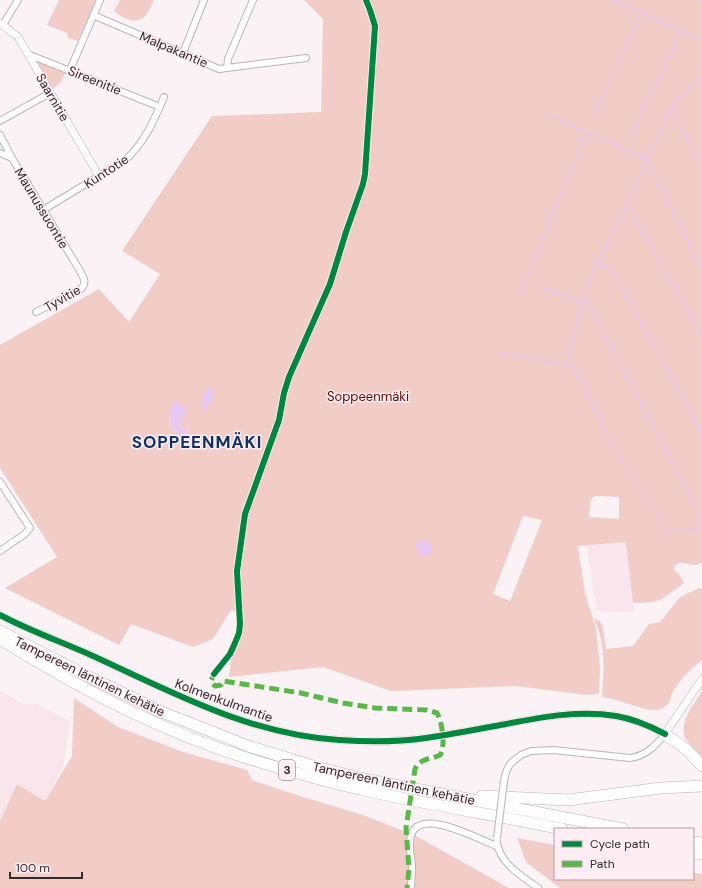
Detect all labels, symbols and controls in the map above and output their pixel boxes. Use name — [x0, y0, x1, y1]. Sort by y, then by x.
street label: Malpakantie — [137, 27, 211, 71]
street label: Sireenitie — [66, 62, 124, 99]
street label: Saarnitie — [32, 70, 73, 124]
street label: Kuntotie — [81, 151, 132, 192]
street label: Maunussuontie — [11, 165, 72, 252]
street label: Tyvitie — [41, 281, 84, 316]
park label: Soppeenmäki — [327, 388, 409, 405]
district label: SOPPEENMÄKI — [132, 431, 262, 453]
street label: Tampereen läntinen kehätie — [12, 633, 168, 720]
street label: Kolmenkulmantie — [173, 675, 275, 726]
street label: Tampereen läntinen kehätie — [311, 758, 477, 809]
road number: 3 — [279, 760, 295, 780]
legend — [554, 828, 694, 880]
text: Cycle path — [590, 836, 650, 852]
scale bar — [10, 854, 82, 880]
text: Path — [590, 856, 615, 872]
text: 100 m — [16, 860, 50, 876]

